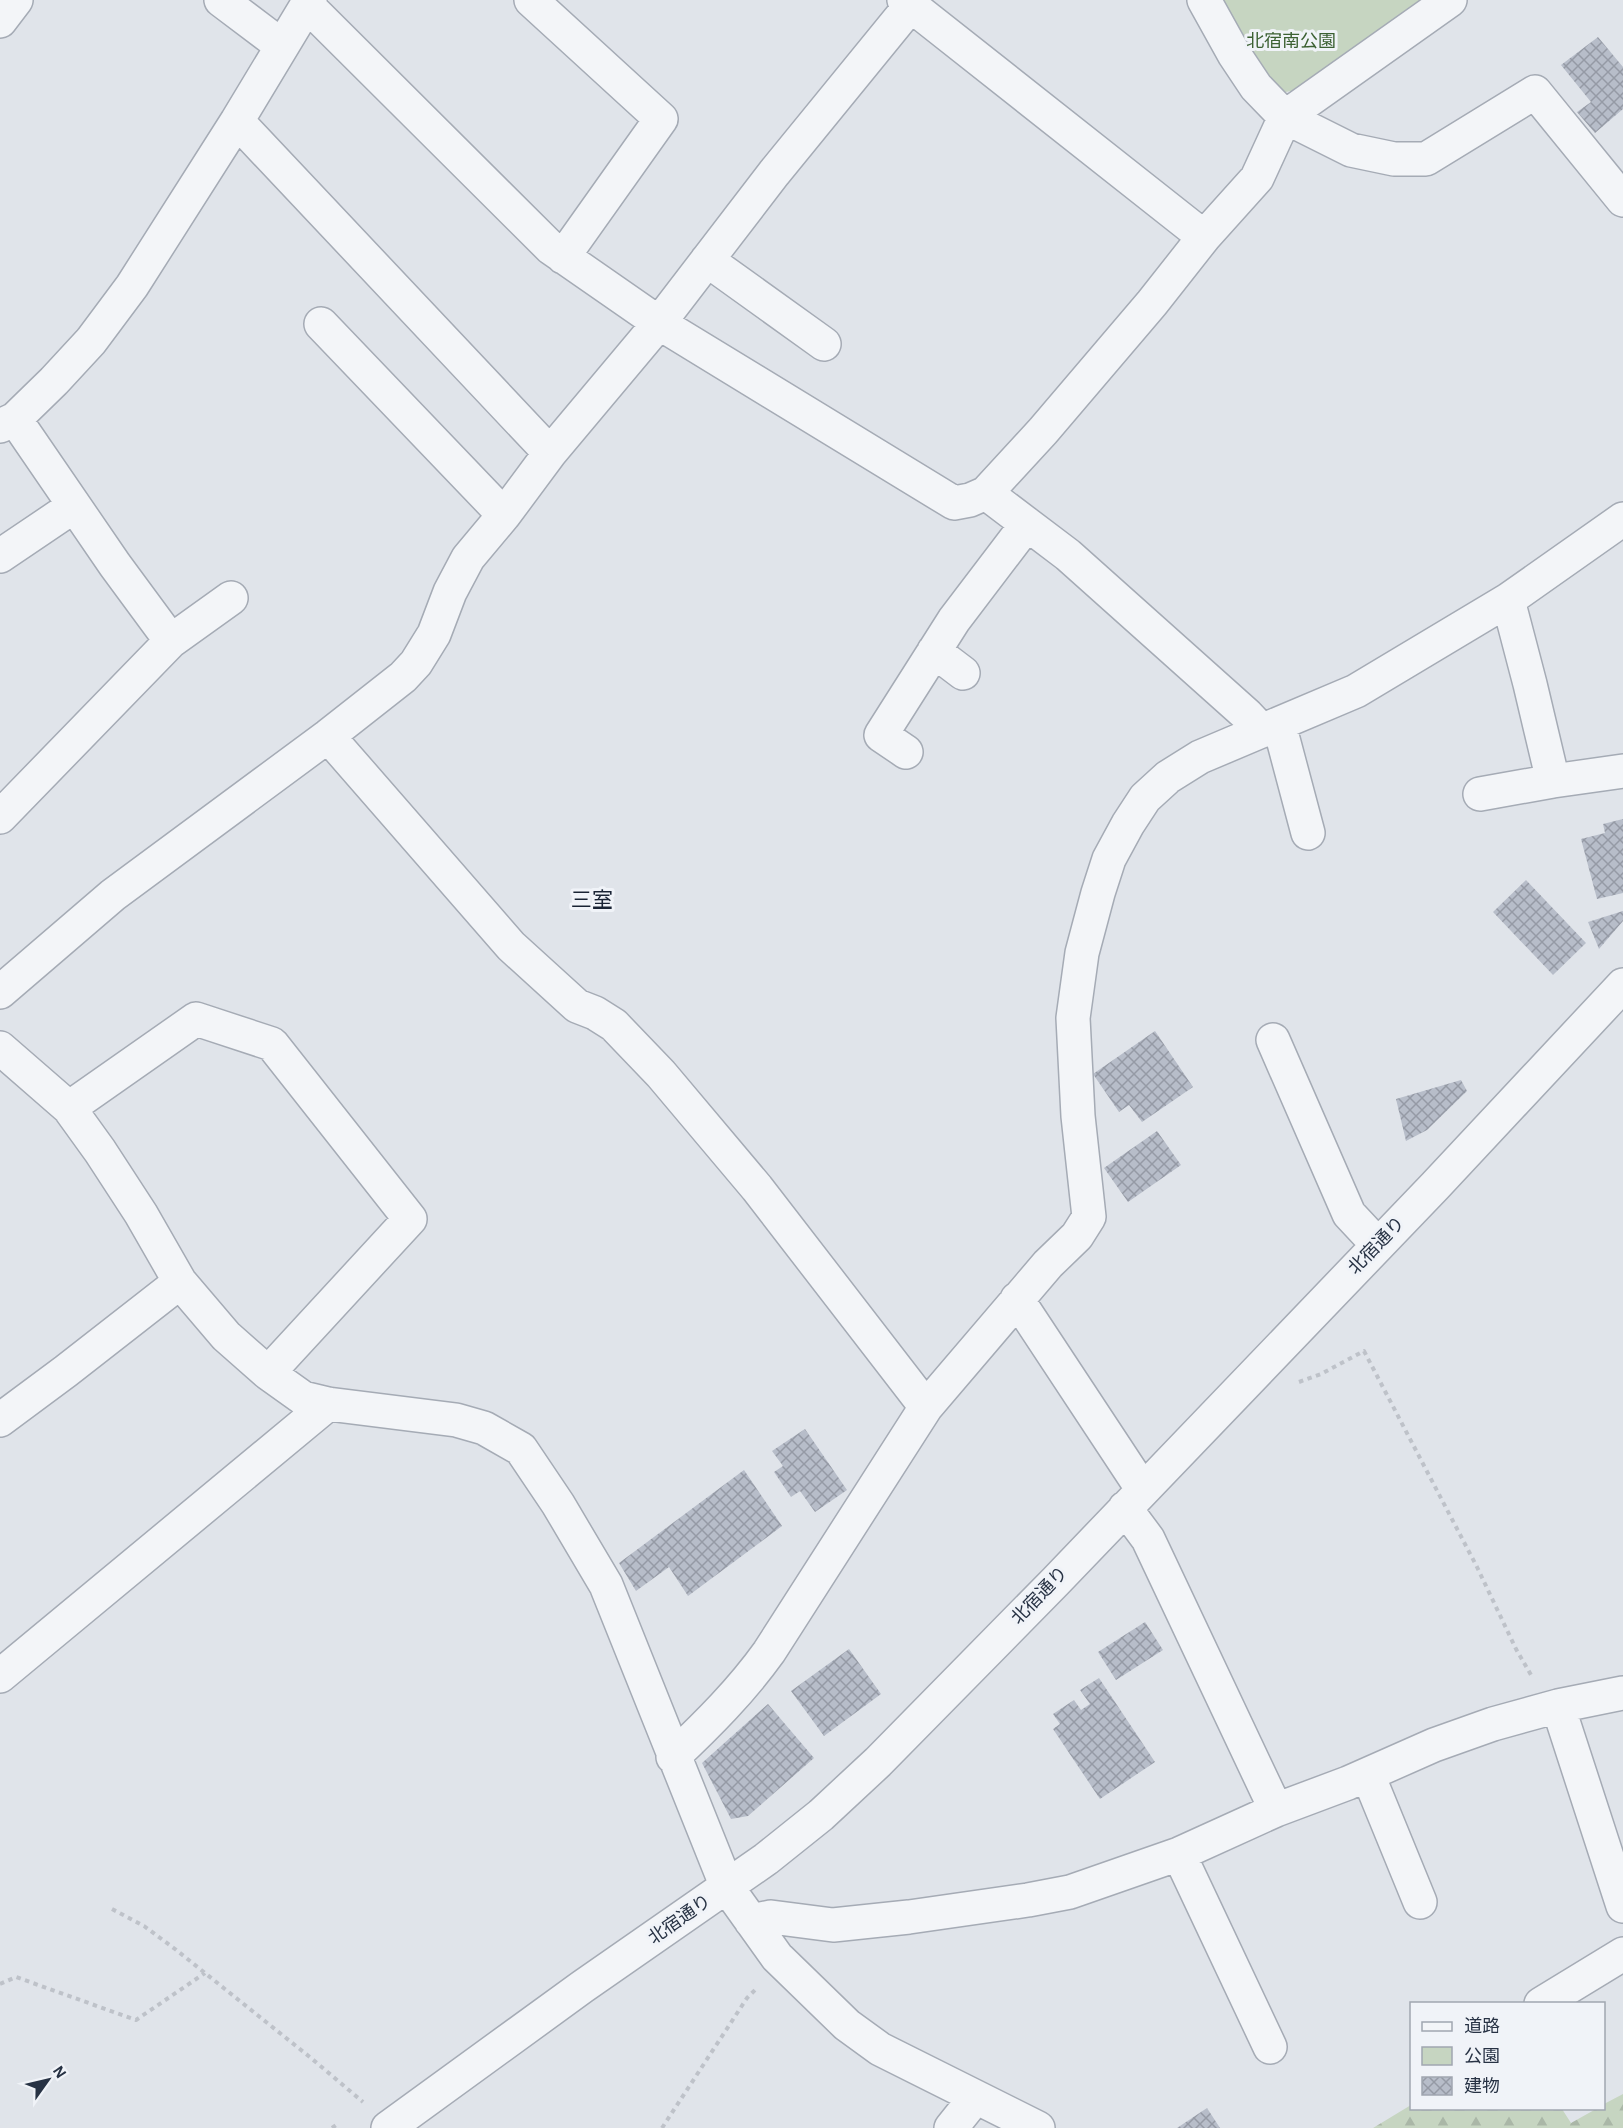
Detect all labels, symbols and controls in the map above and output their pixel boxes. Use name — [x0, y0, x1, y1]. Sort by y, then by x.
park label: 北宿南公園 — [1246, 31, 1336, 51]
district label: 三室 — [571, 889, 613, 911]
street label: 北宿通り — [1344, 1212, 1408, 1278]
street label: 北宿通り — [1007, 1562, 1071, 1628]
street label: 北宿通り — [644, 1890, 715, 1948]
legend — [1410, 2002, 1605, 2110]
text: 道路 — [1464, 2016, 1500, 2036]
text: 公園 — [1464, 2047, 1500, 2066]
north arrow — [18, 2050, 78, 2110]
text: N — [50, 2063, 69, 2081]
text: 建物 — [1464, 2076, 1500, 2096]

